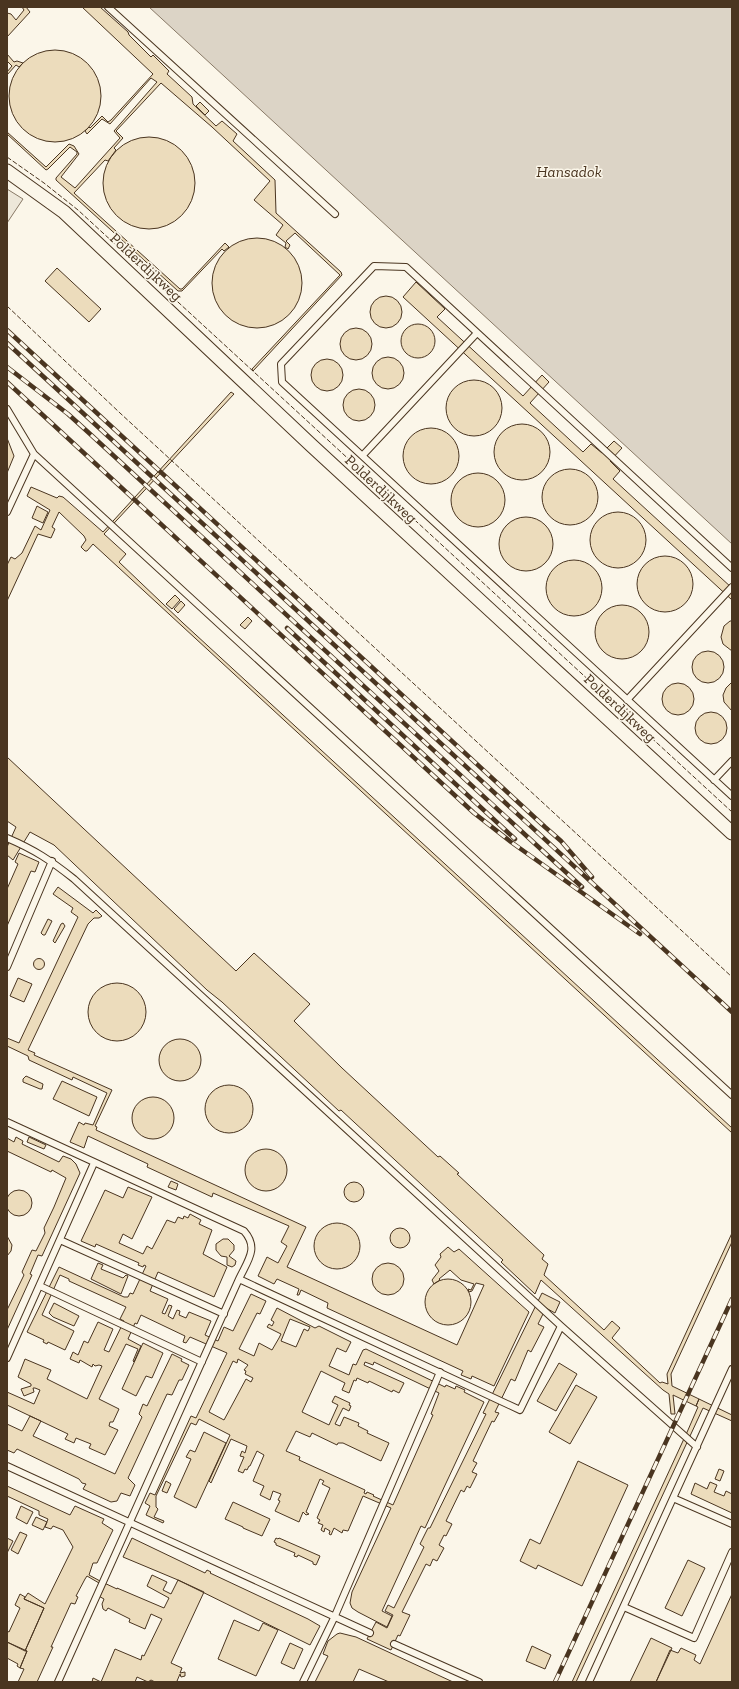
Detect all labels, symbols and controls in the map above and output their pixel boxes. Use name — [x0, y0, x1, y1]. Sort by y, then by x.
water label: Hansadok — [536, 162, 602, 181]
street label: Polderdijkweg — [106, 229, 186, 305]
street label: Polderdijkweg — [341, 451, 421, 527]
street label: Polderdijkweg — [580, 670, 660, 746]

